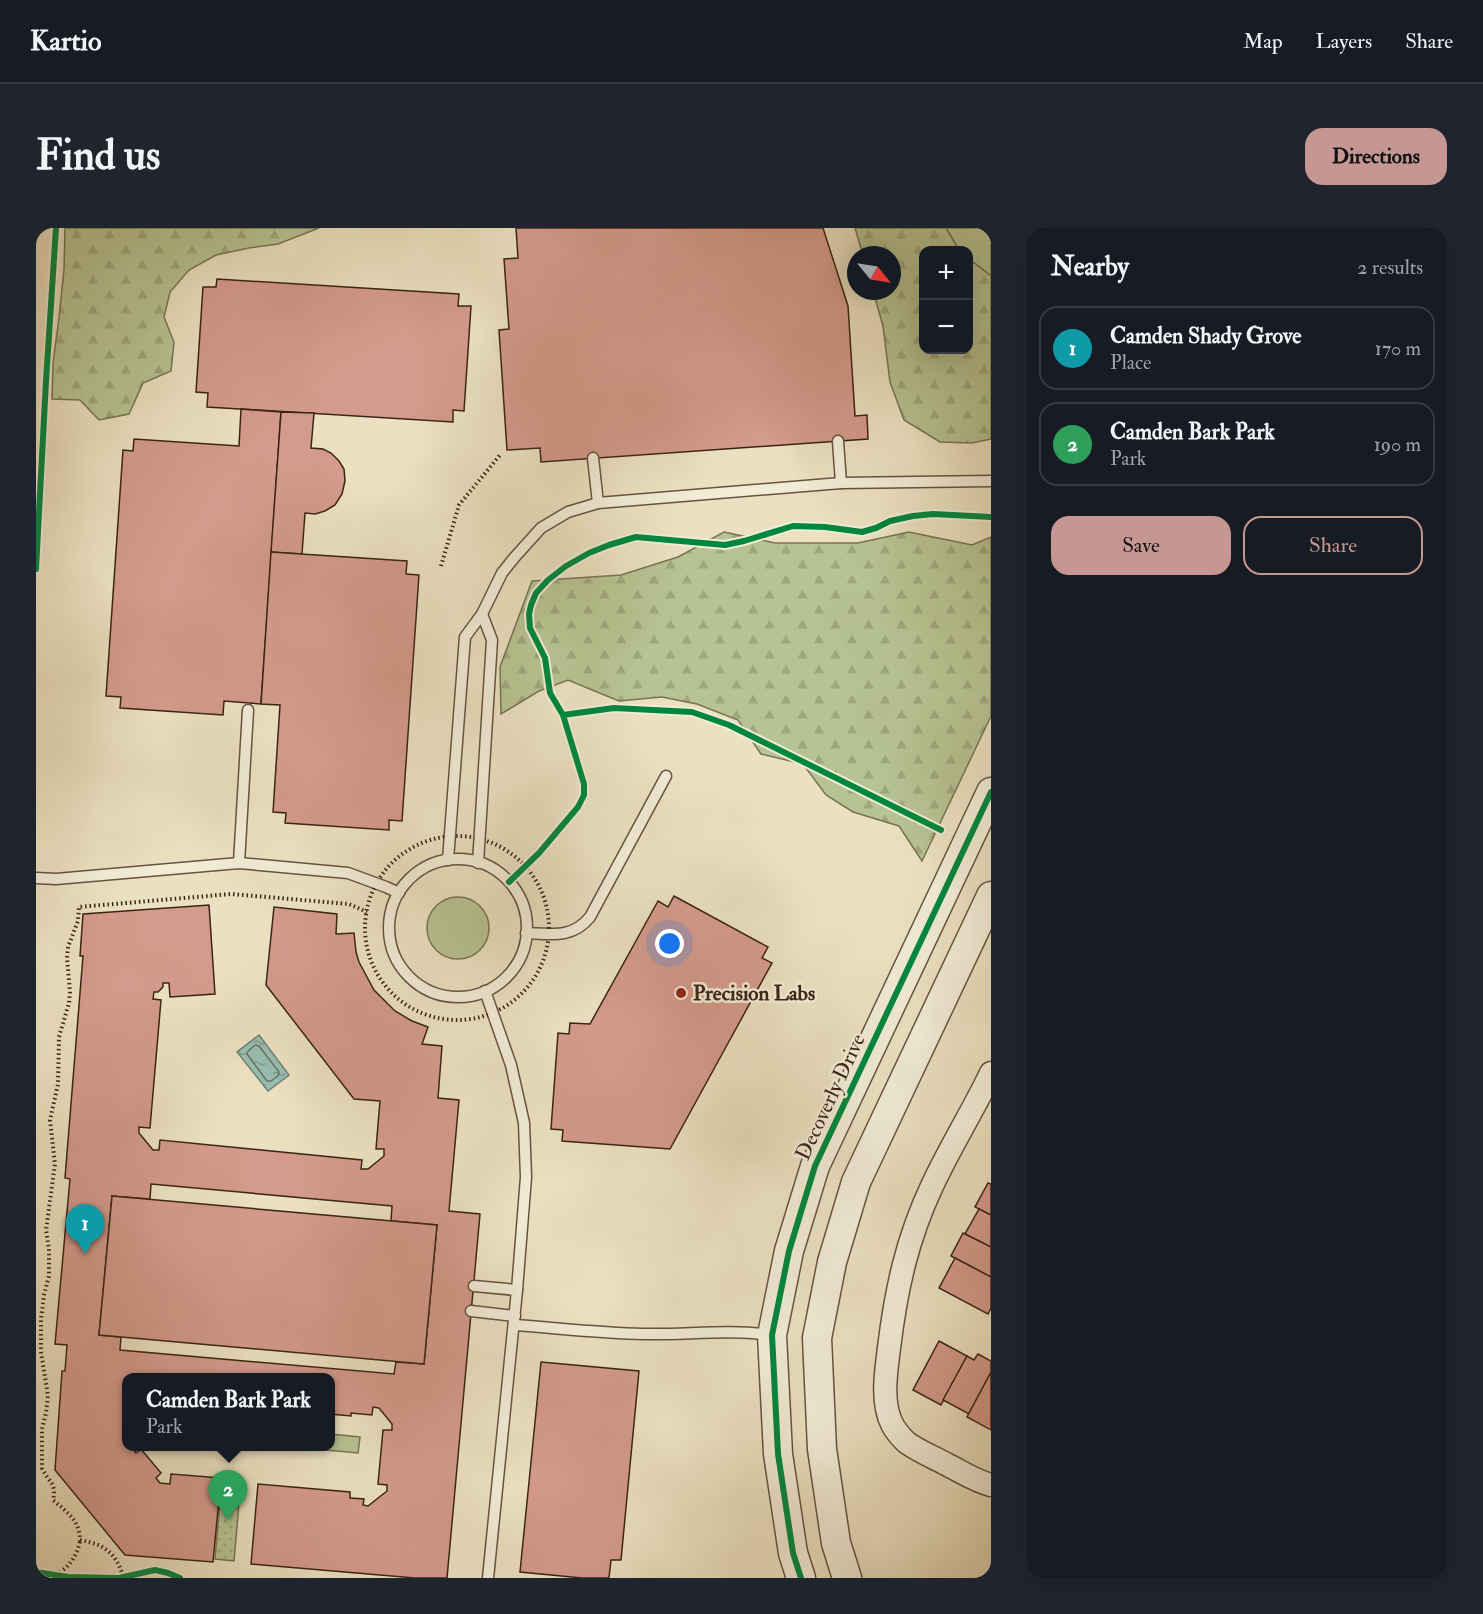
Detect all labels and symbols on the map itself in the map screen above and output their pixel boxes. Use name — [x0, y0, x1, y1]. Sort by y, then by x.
north arrow — [847, 246, 901, 300]
your location — [655, 929, 684, 958]
place label: Precision Labs — [693, 980, 815, 1007]
marker: Precision Labs — [674, 986, 688, 1000]
street label: Decoverly Drive — [789, 1029, 872, 1165]
pin: 1 — [65, 1204, 104, 1254]
pin: 2 — [208, 1470, 248, 1520]

